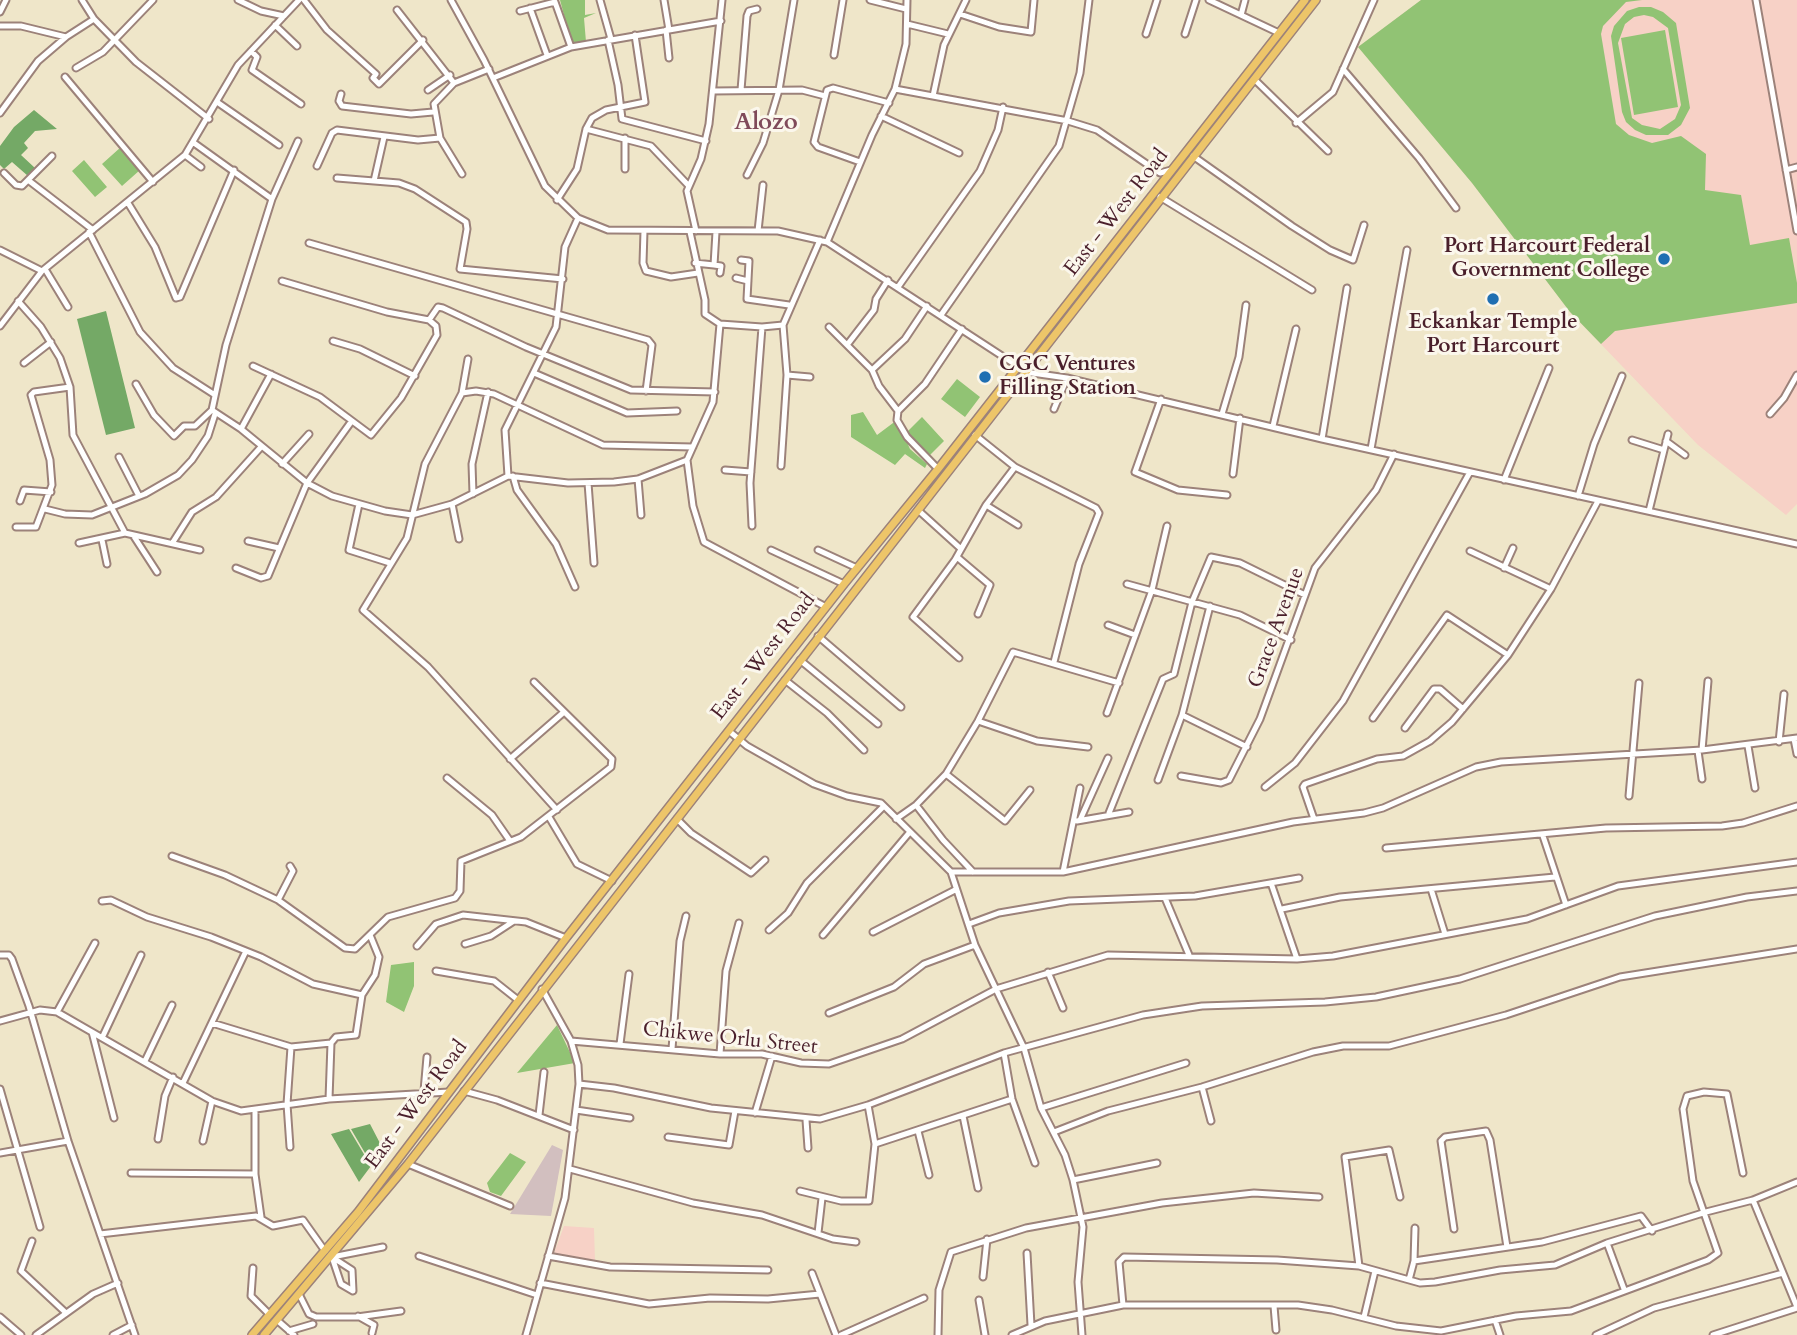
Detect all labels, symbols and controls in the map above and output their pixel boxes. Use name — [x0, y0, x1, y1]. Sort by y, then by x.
district label: Alozo — [734, 109, 798, 137]
street label: East - West Road — [1060, 144, 1174, 282]
place label: Port Harcourt Federal Government College — [1444, 234, 1650, 284]
marker: Port Harcourt Federal Government College — [1656, 251, 1672, 267]
marker: Eckankar Temple Port Harcourt — [1485, 291, 1501, 307]
place label: Eckankar Temple Port Harcourt — [1408, 310, 1578, 360]
place label: CGC Ventures Filling Station — [999, 352, 1136, 402]
marker: CGC Ventures Filling Station — [977, 369, 993, 385]
street label: Grace Avenue — [1244, 564, 1310, 692]
street label: East - West Road — [707, 588, 821, 726]
street label: Chikwe Orlu Street — [641, 1017, 819, 1061]
street label: East - West Road — [360, 1036, 474, 1174]

